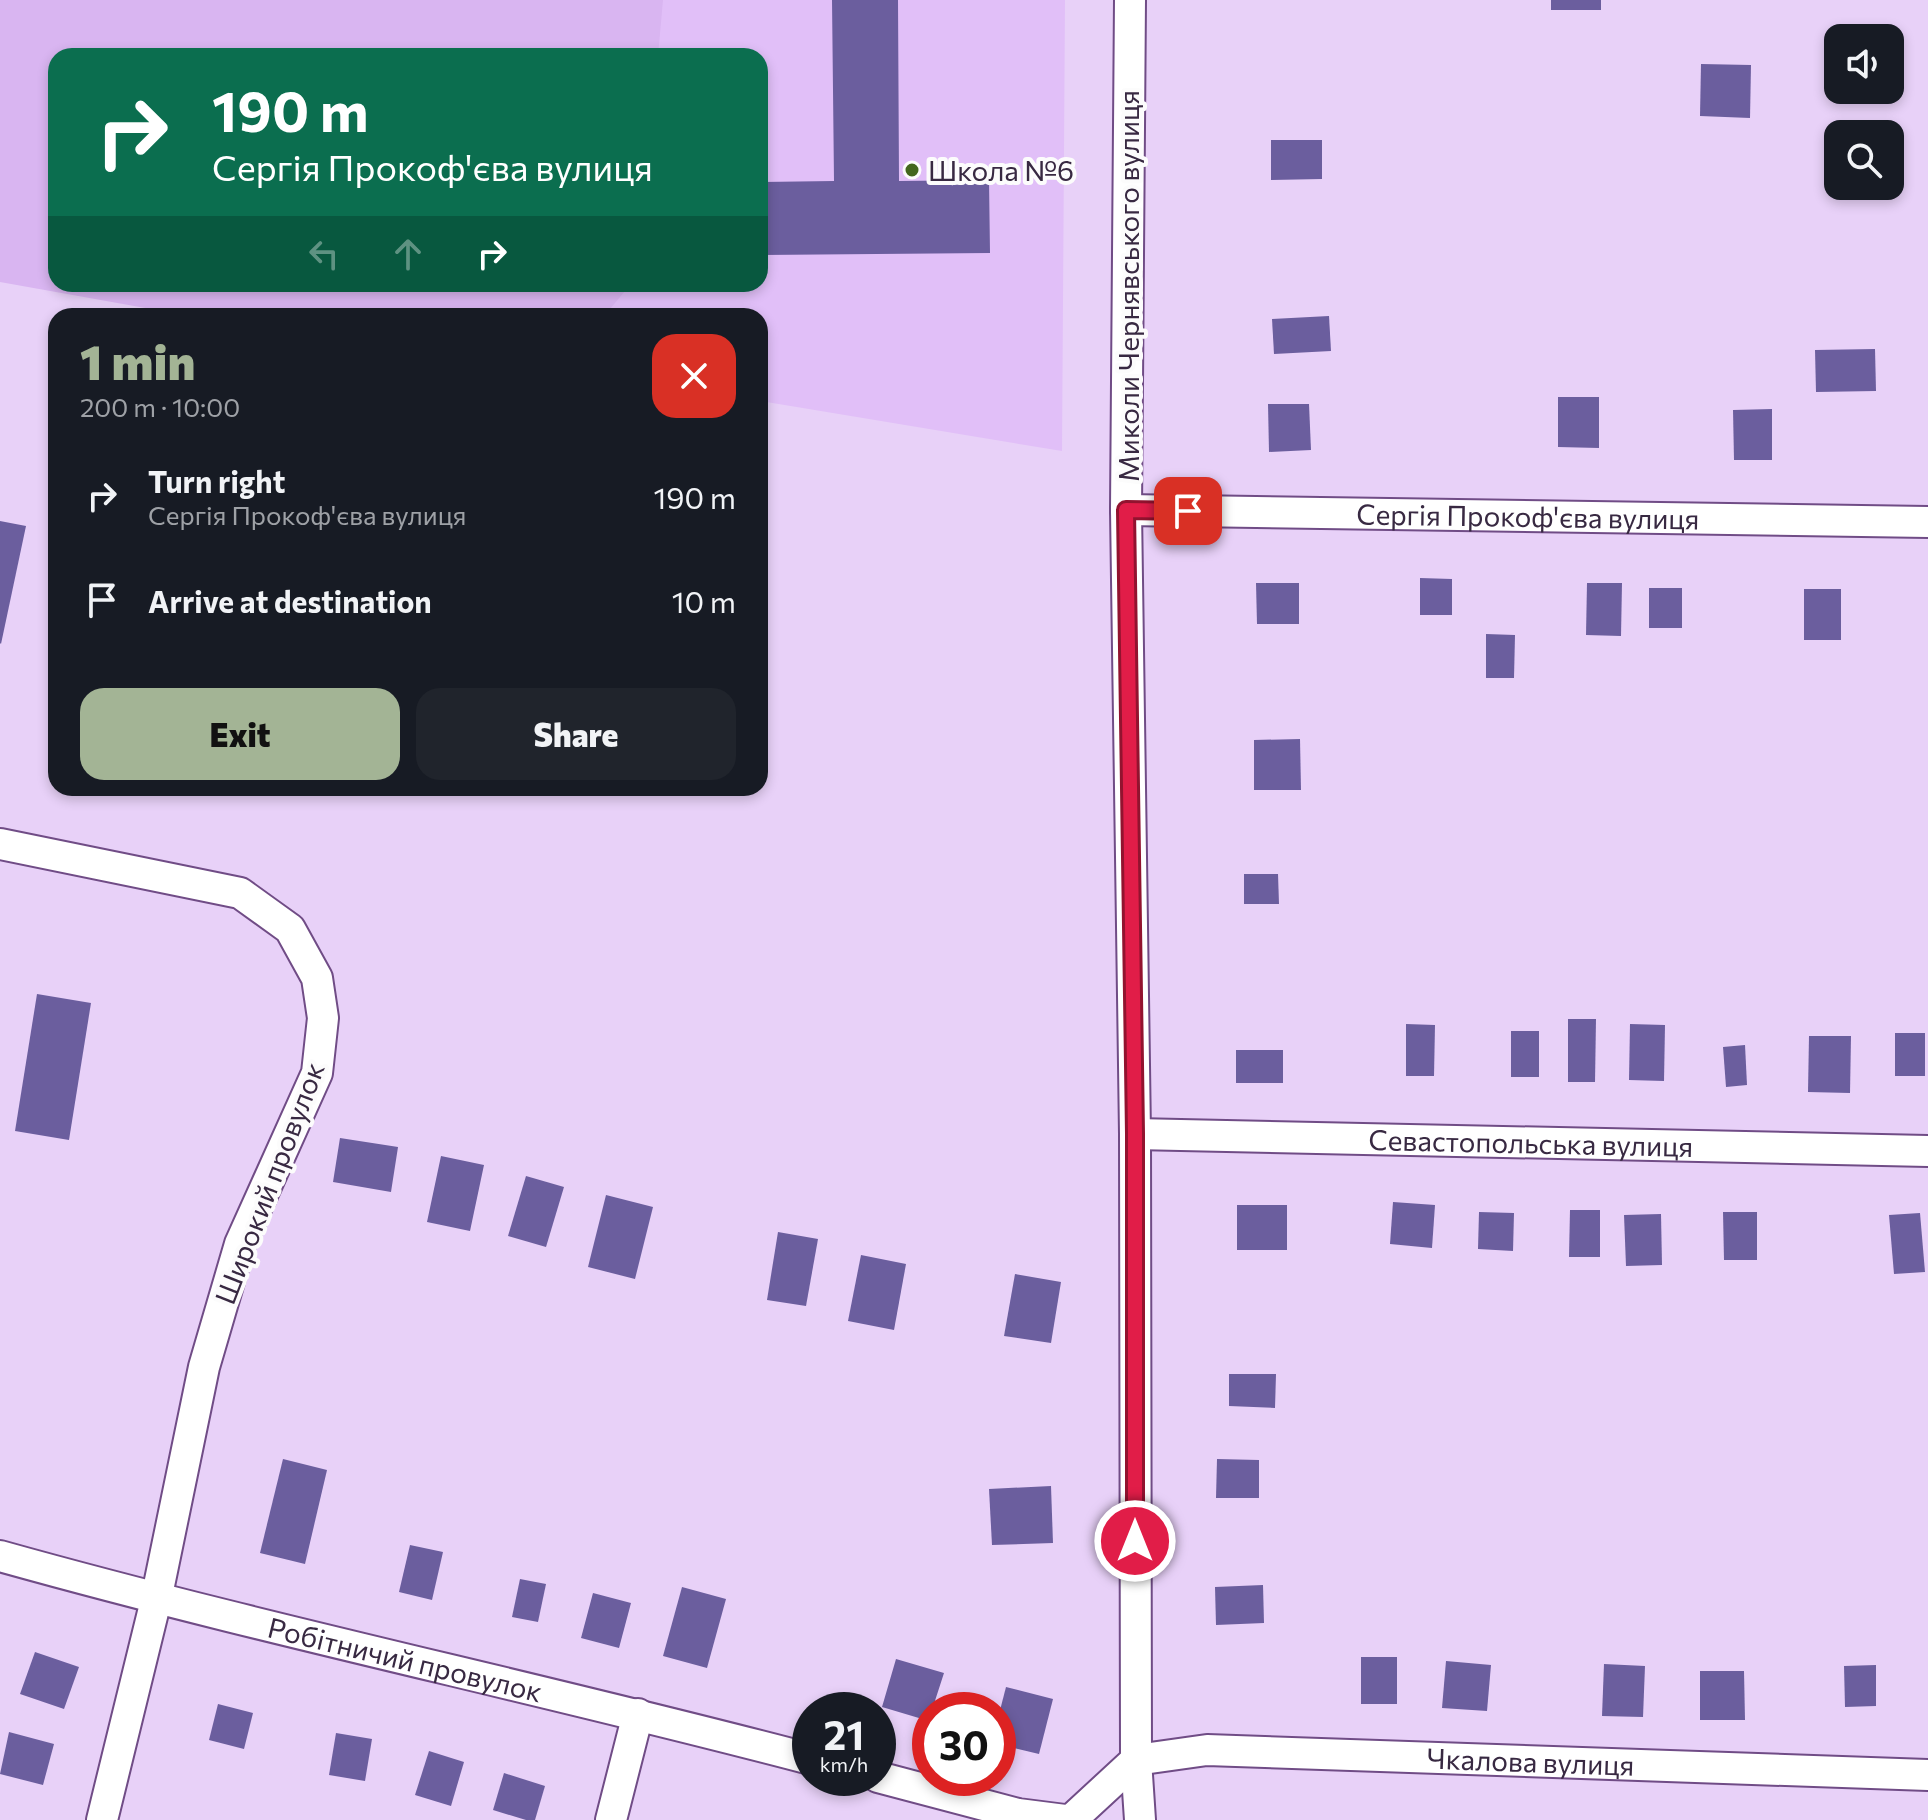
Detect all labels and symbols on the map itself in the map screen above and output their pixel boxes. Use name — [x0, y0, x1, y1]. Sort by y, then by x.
street label: Миколи Чернявського вулиця — [1111, 90, 1145, 482]
place label: Школа №6 — [928, 153, 1074, 187]
marker: Школа №6 — [903, 161, 921, 179]
pin — [1154, 477, 1222, 545]
street label: Сергія Прокоф'єва вулиця — [1356, 496, 1700, 536]
street label: Широкий провулок — [207, 1057, 331, 1309]
street label: Севастопольська вулиця — [1368, 1122, 1694, 1163]
position arrow — [1093, 1499, 1177, 1583]
street label: Робітничий провулок — [265, 1609, 546, 1708]
speed limit sign: 30 — [912, 1692, 1016, 1796]
street label: Чкалова вулиця — [1426, 1741, 1635, 1782]

